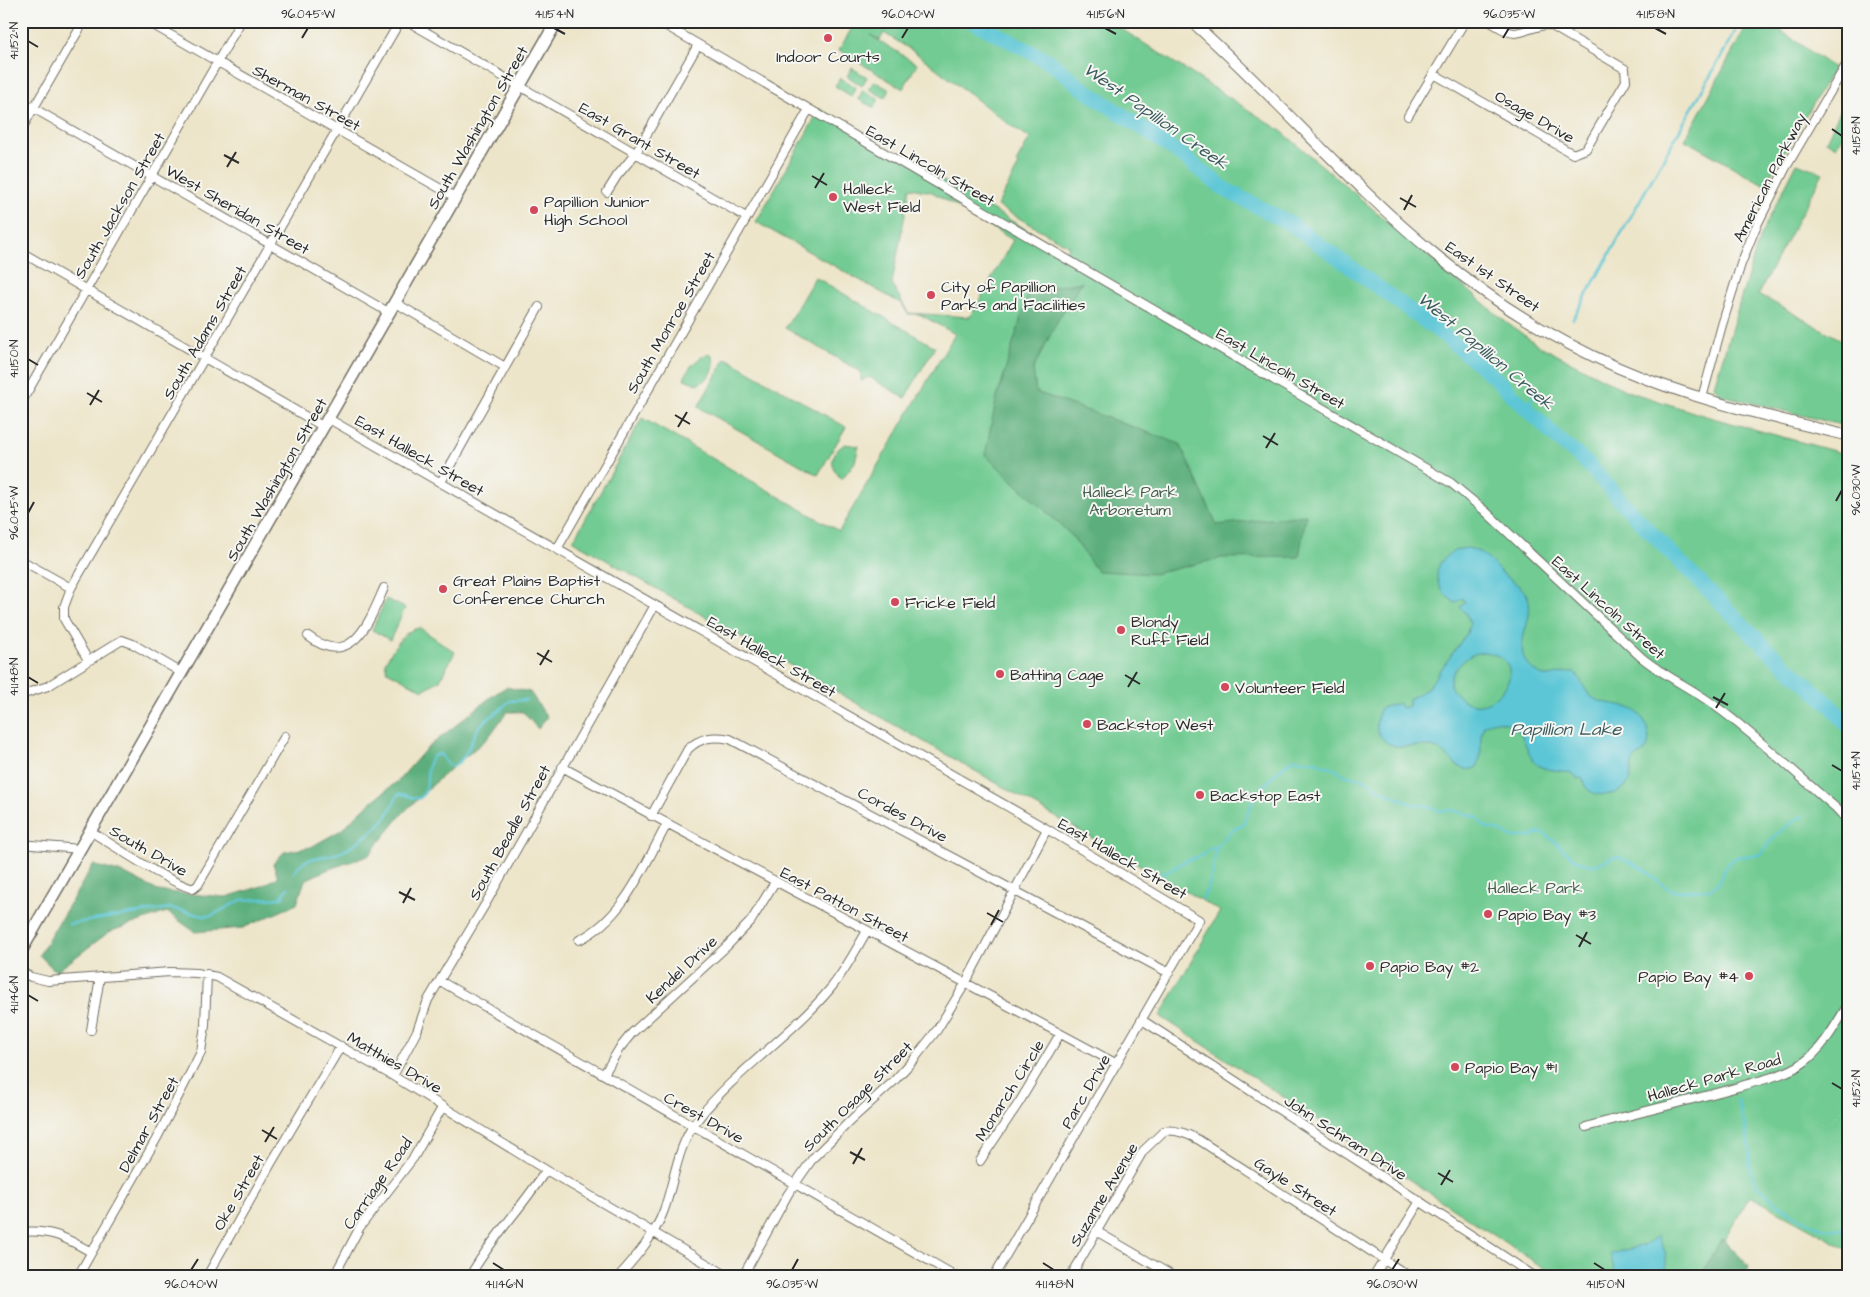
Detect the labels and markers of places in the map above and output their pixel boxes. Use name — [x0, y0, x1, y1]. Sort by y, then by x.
marker: Indoor Courts — [822, 32, 834, 44]
place label: Indoor Courts — [776, 46, 880, 68]
place label: Halleck West Field — [843, 178, 920, 218]
place label: Papillion Junior High School — [544, 191, 650, 232]
marker: Halleck West Field — [827, 191, 839, 203]
marker: Papillion Junior High School — [528, 204, 540, 216]
place label: City of Papillion Parks and Facilities — [941, 276, 1085, 316]
marker: City of Papillion Parks and Facilities — [925, 289, 937, 301]
place label: Great Plains Baptist Conference Church — [453, 570, 604, 610]
marker: Great Plains Baptist Conference Church — [437, 583, 449, 595]
place label: Fricke Field — [905, 592, 995, 614]
marker: Fricke Field — [889, 596, 901, 608]
place label: Blondy Ruff Field — [1131, 611, 1209, 651]
marker: Blondy Ruff Field — [1115, 624, 1127, 636]
place label: Batting Cage — [1010, 664, 1104, 687]
marker: Batting Cage — [994, 668, 1006, 680]
place label: Volunteer Field — [1235, 677, 1345, 699]
marker: Volunteer Field — [1219, 681, 1231, 693]
place label: Backstop West — [1097, 714, 1214, 736]
marker: Backstop West — [1081, 718, 1093, 730]
place label: Backstop East — [1210, 785, 1321, 807]
marker: Backstop East — [1194, 789, 1206, 801]
place label: Papio Bay #3 — [1498, 904, 1596, 927]
marker: Papio Bay #3 — [1482, 908, 1494, 920]
place label: Papio Bay #2 — [1380, 956, 1479, 979]
marker: Papio Bay #2 — [1364, 960, 1376, 972]
place label: Papio Bay #4 — [1638, 966, 1739, 989]
marker: Papio Bay #4 — [1743, 970, 1755, 982]
place label: Papio Bay #1 — [1465, 1057, 1557, 1080]
marker: Papio Bay #1 — [1449, 1061, 1461, 1073]

